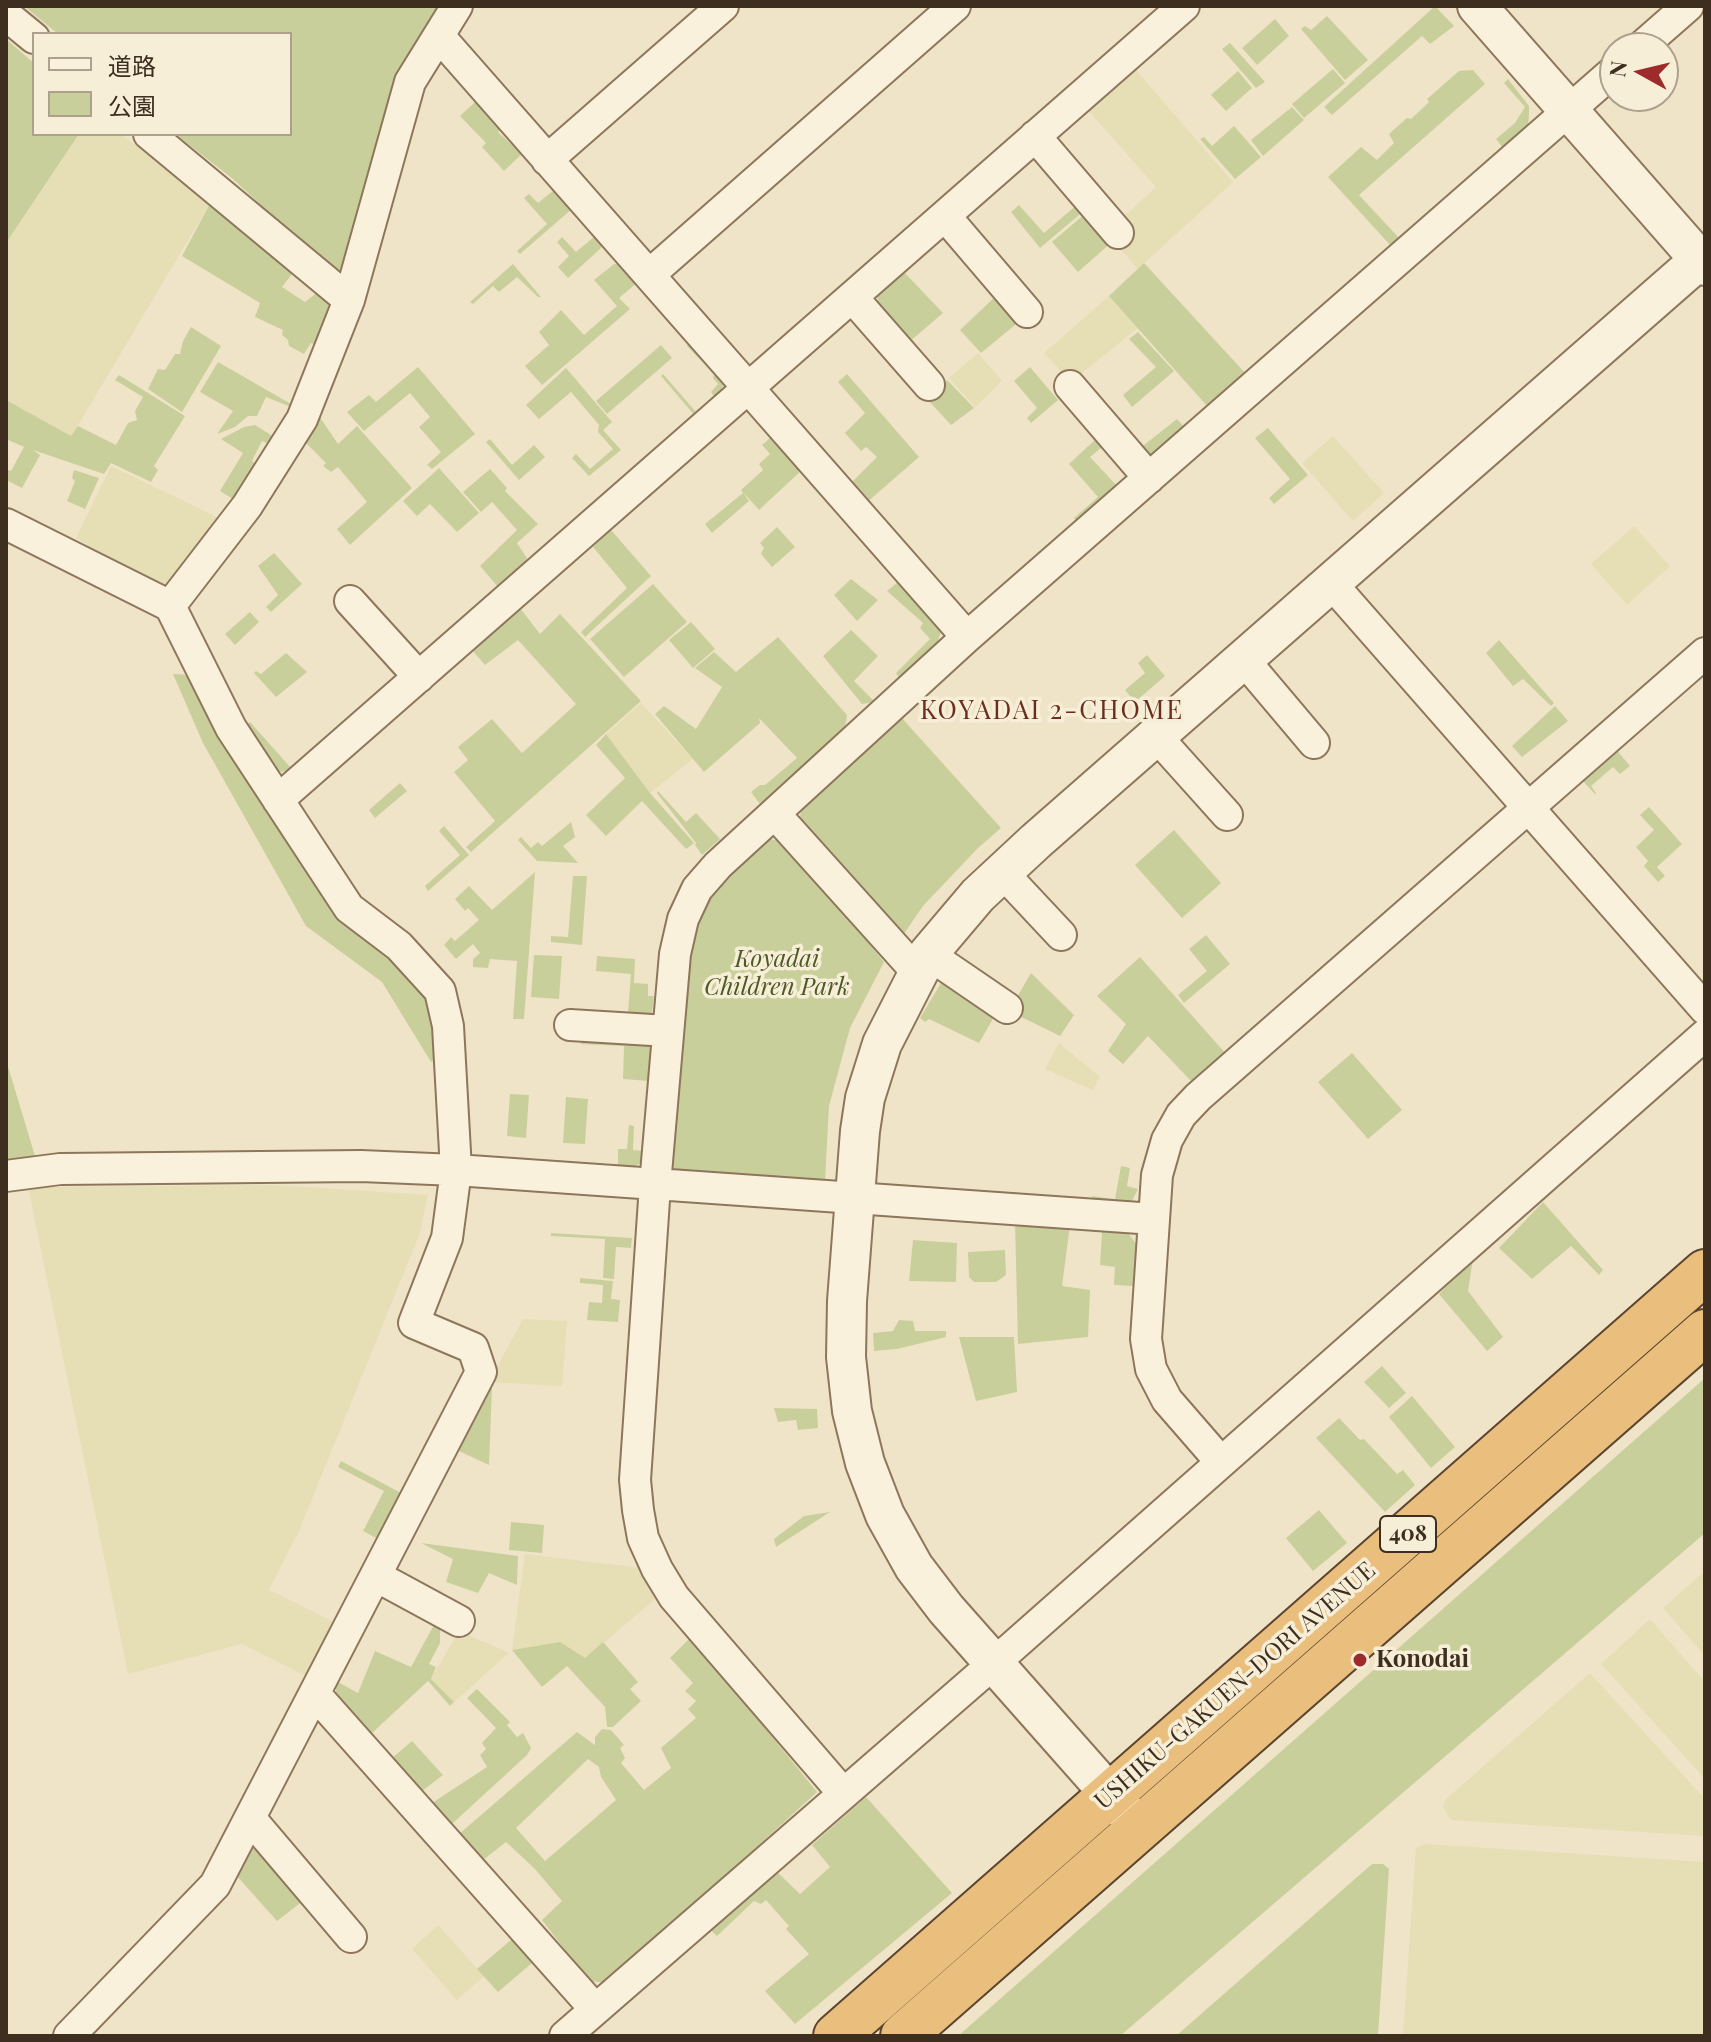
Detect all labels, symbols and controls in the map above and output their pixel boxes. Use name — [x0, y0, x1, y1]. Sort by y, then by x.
legend — [32, 32, 292, 136]
north arrow — [1599, 32, 1679, 112]
text: 道路 — [108, 49, 156, 81]
text: N — [1601, 59, 1633, 79]
text: 公園 — [108, 89, 156, 121]
district label: KOYADAI 2-CHOME — [920, 695, 1184, 727]
park label: Koyadai Children Park — [704, 946, 850, 1002]
road number: 408 — [1380, 1516, 1436, 1552]
street label: USHIKU-GAKUEN-DORI AVENUE — [1089, 1556, 1381, 1816]
place label: Konodai — [1376, 1646, 1469, 1674]
marker: Konodai — [1351, 1651, 1369, 1669]

